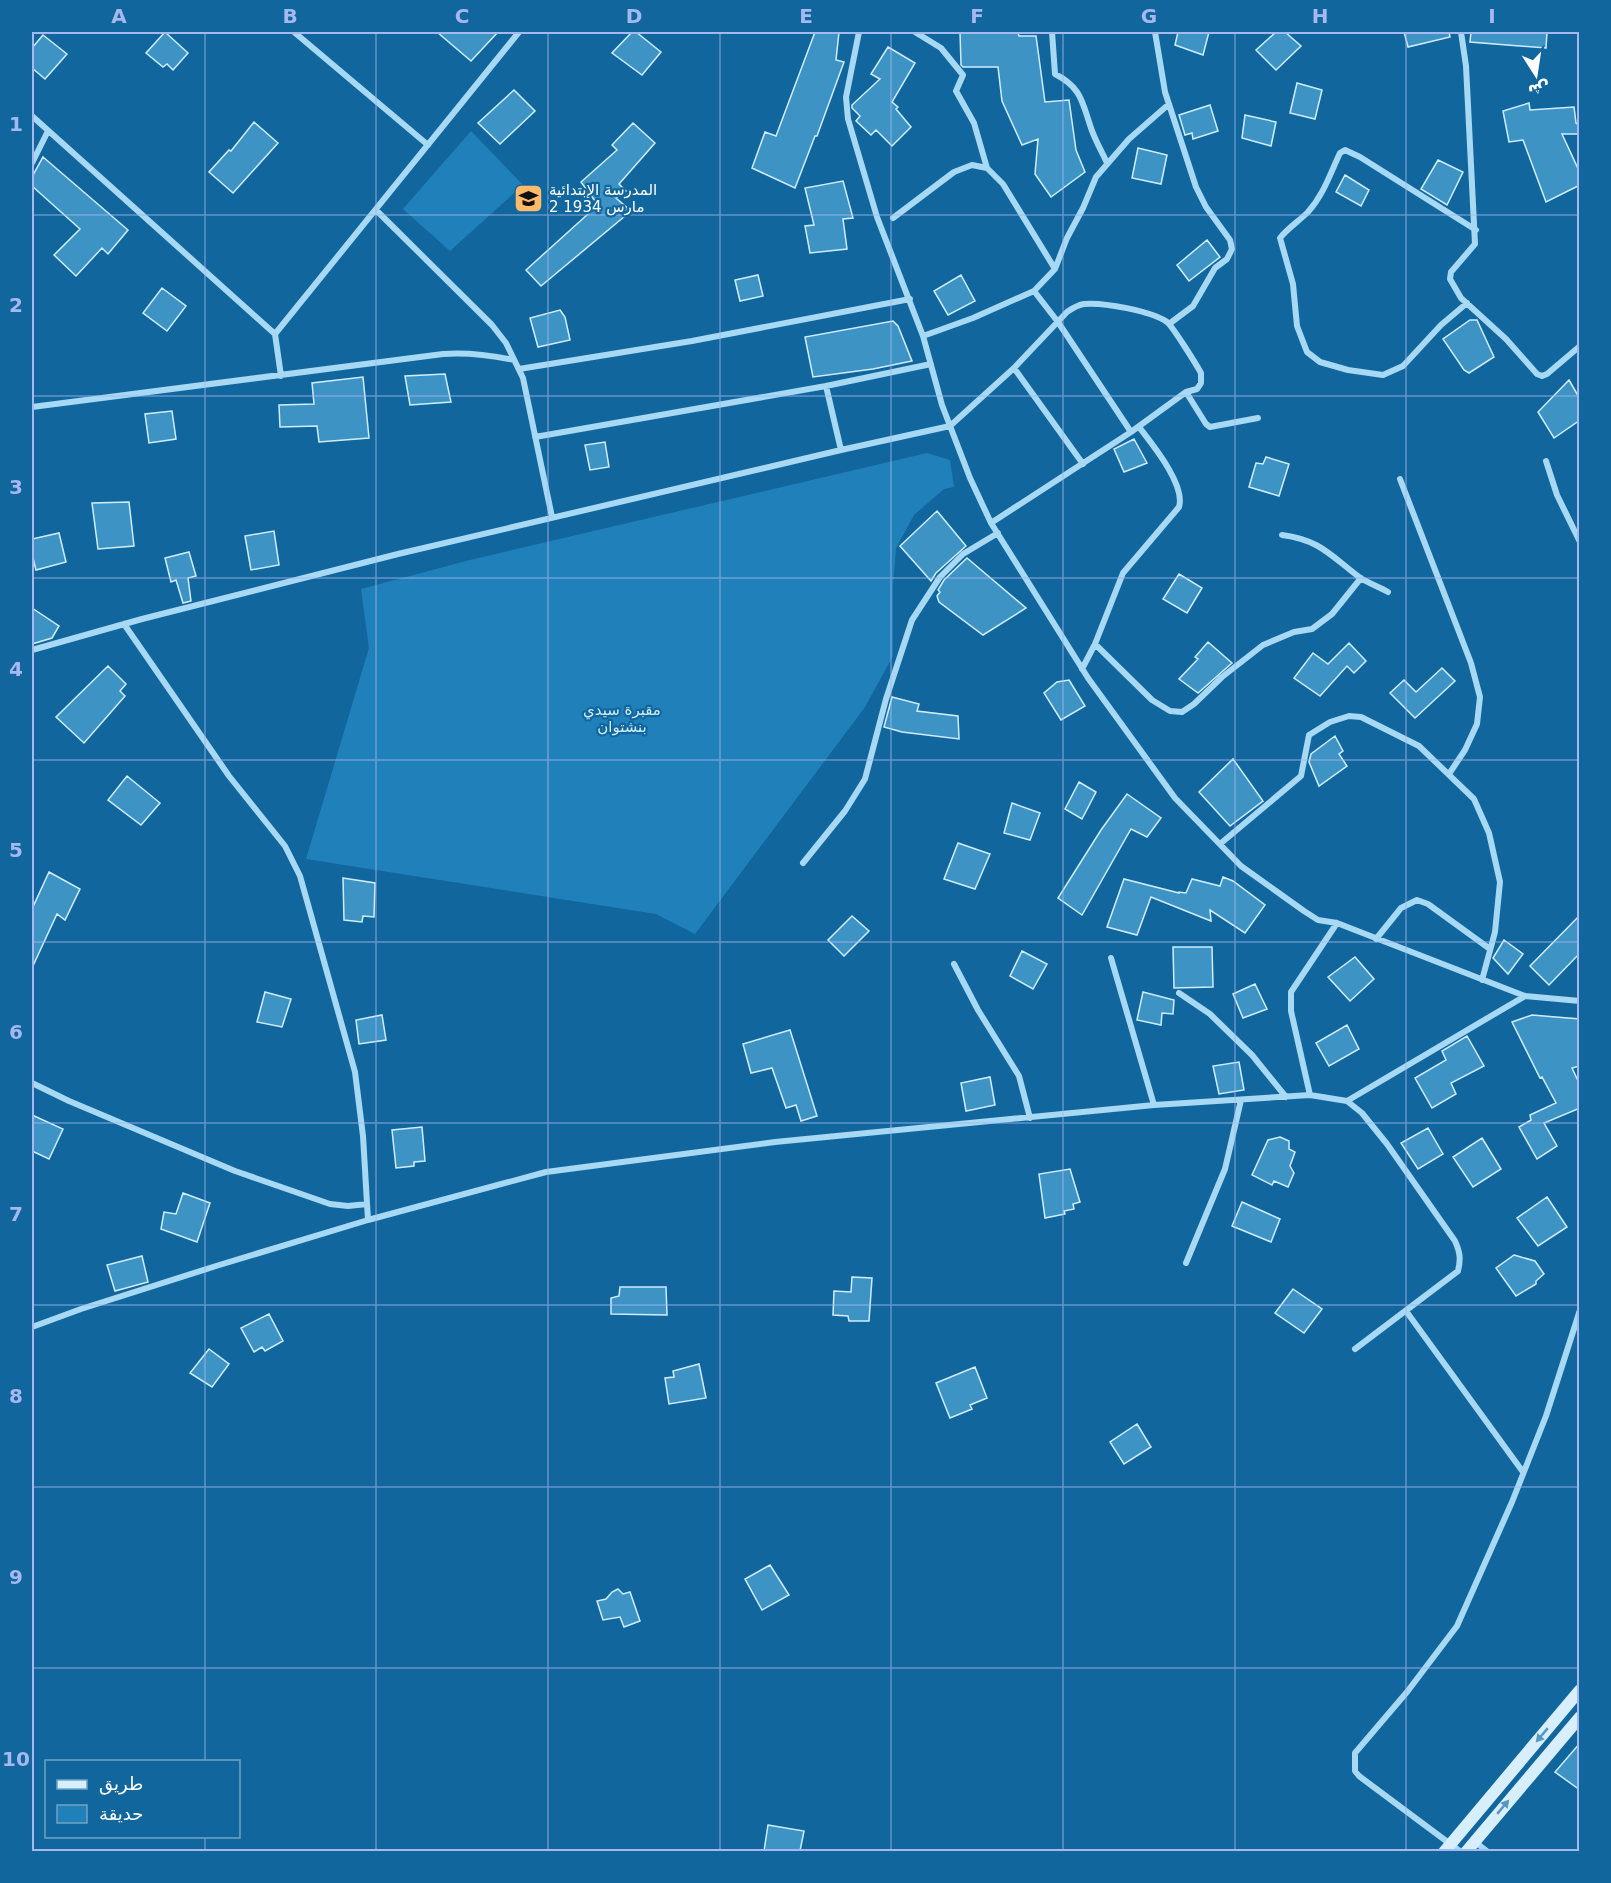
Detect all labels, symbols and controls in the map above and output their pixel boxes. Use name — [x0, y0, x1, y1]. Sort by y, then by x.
text: A — [111, 4, 127, 28]
text: B — [282, 4, 298, 28]
text: C — [455, 4, 469, 28]
text: D — [626, 4, 642, 28]
text: E — [799, 4, 813, 28]
text: F — [970, 4, 984, 28]
text: G — [1141, 4, 1157, 28]
text: H — [1312, 4, 1328, 28]
text: I — [1488, 4, 1496, 28]
north arrow — [1506, 45, 1566, 105]
text: ش — [1526, 78, 1552, 101]
text: 1 — [9, 112, 23, 136]
place label: المدرسة الإبتدائية 2 مارس 1934 — [549, 181, 657, 216]
school or university icon: المدرسة الإبتدائية 2 مارس 1934 — [512, 183, 544, 215]
text: 2 — [9, 293, 23, 317]
text: 3 — [9, 475, 23, 499]
text: 4 — [9, 657, 23, 681]
park label: مقبرة سيدي بنشتوان — [583, 701, 661, 736]
text: 5 — [9, 838, 23, 862]
text: 6 — [9, 1020, 23, 1044]
text: 7 — [9, 1202, 23, 1226]
text: 8 — [9, 1384, 23, 1408]
text: 9 — [9, 1565, 23, 1589]
one-way arrow — [1536, 1727, 1549, 1742]
text: 10 — [2, 1747, 30, 1771]
legend — [45, 1760, 240, 1838]
text: طريق — [99, 1773, 143, 1795]
one-way arrow — [1496, 1800, 1509, 1815]
text: حديقة — [99, 1803, 143, 1824]

